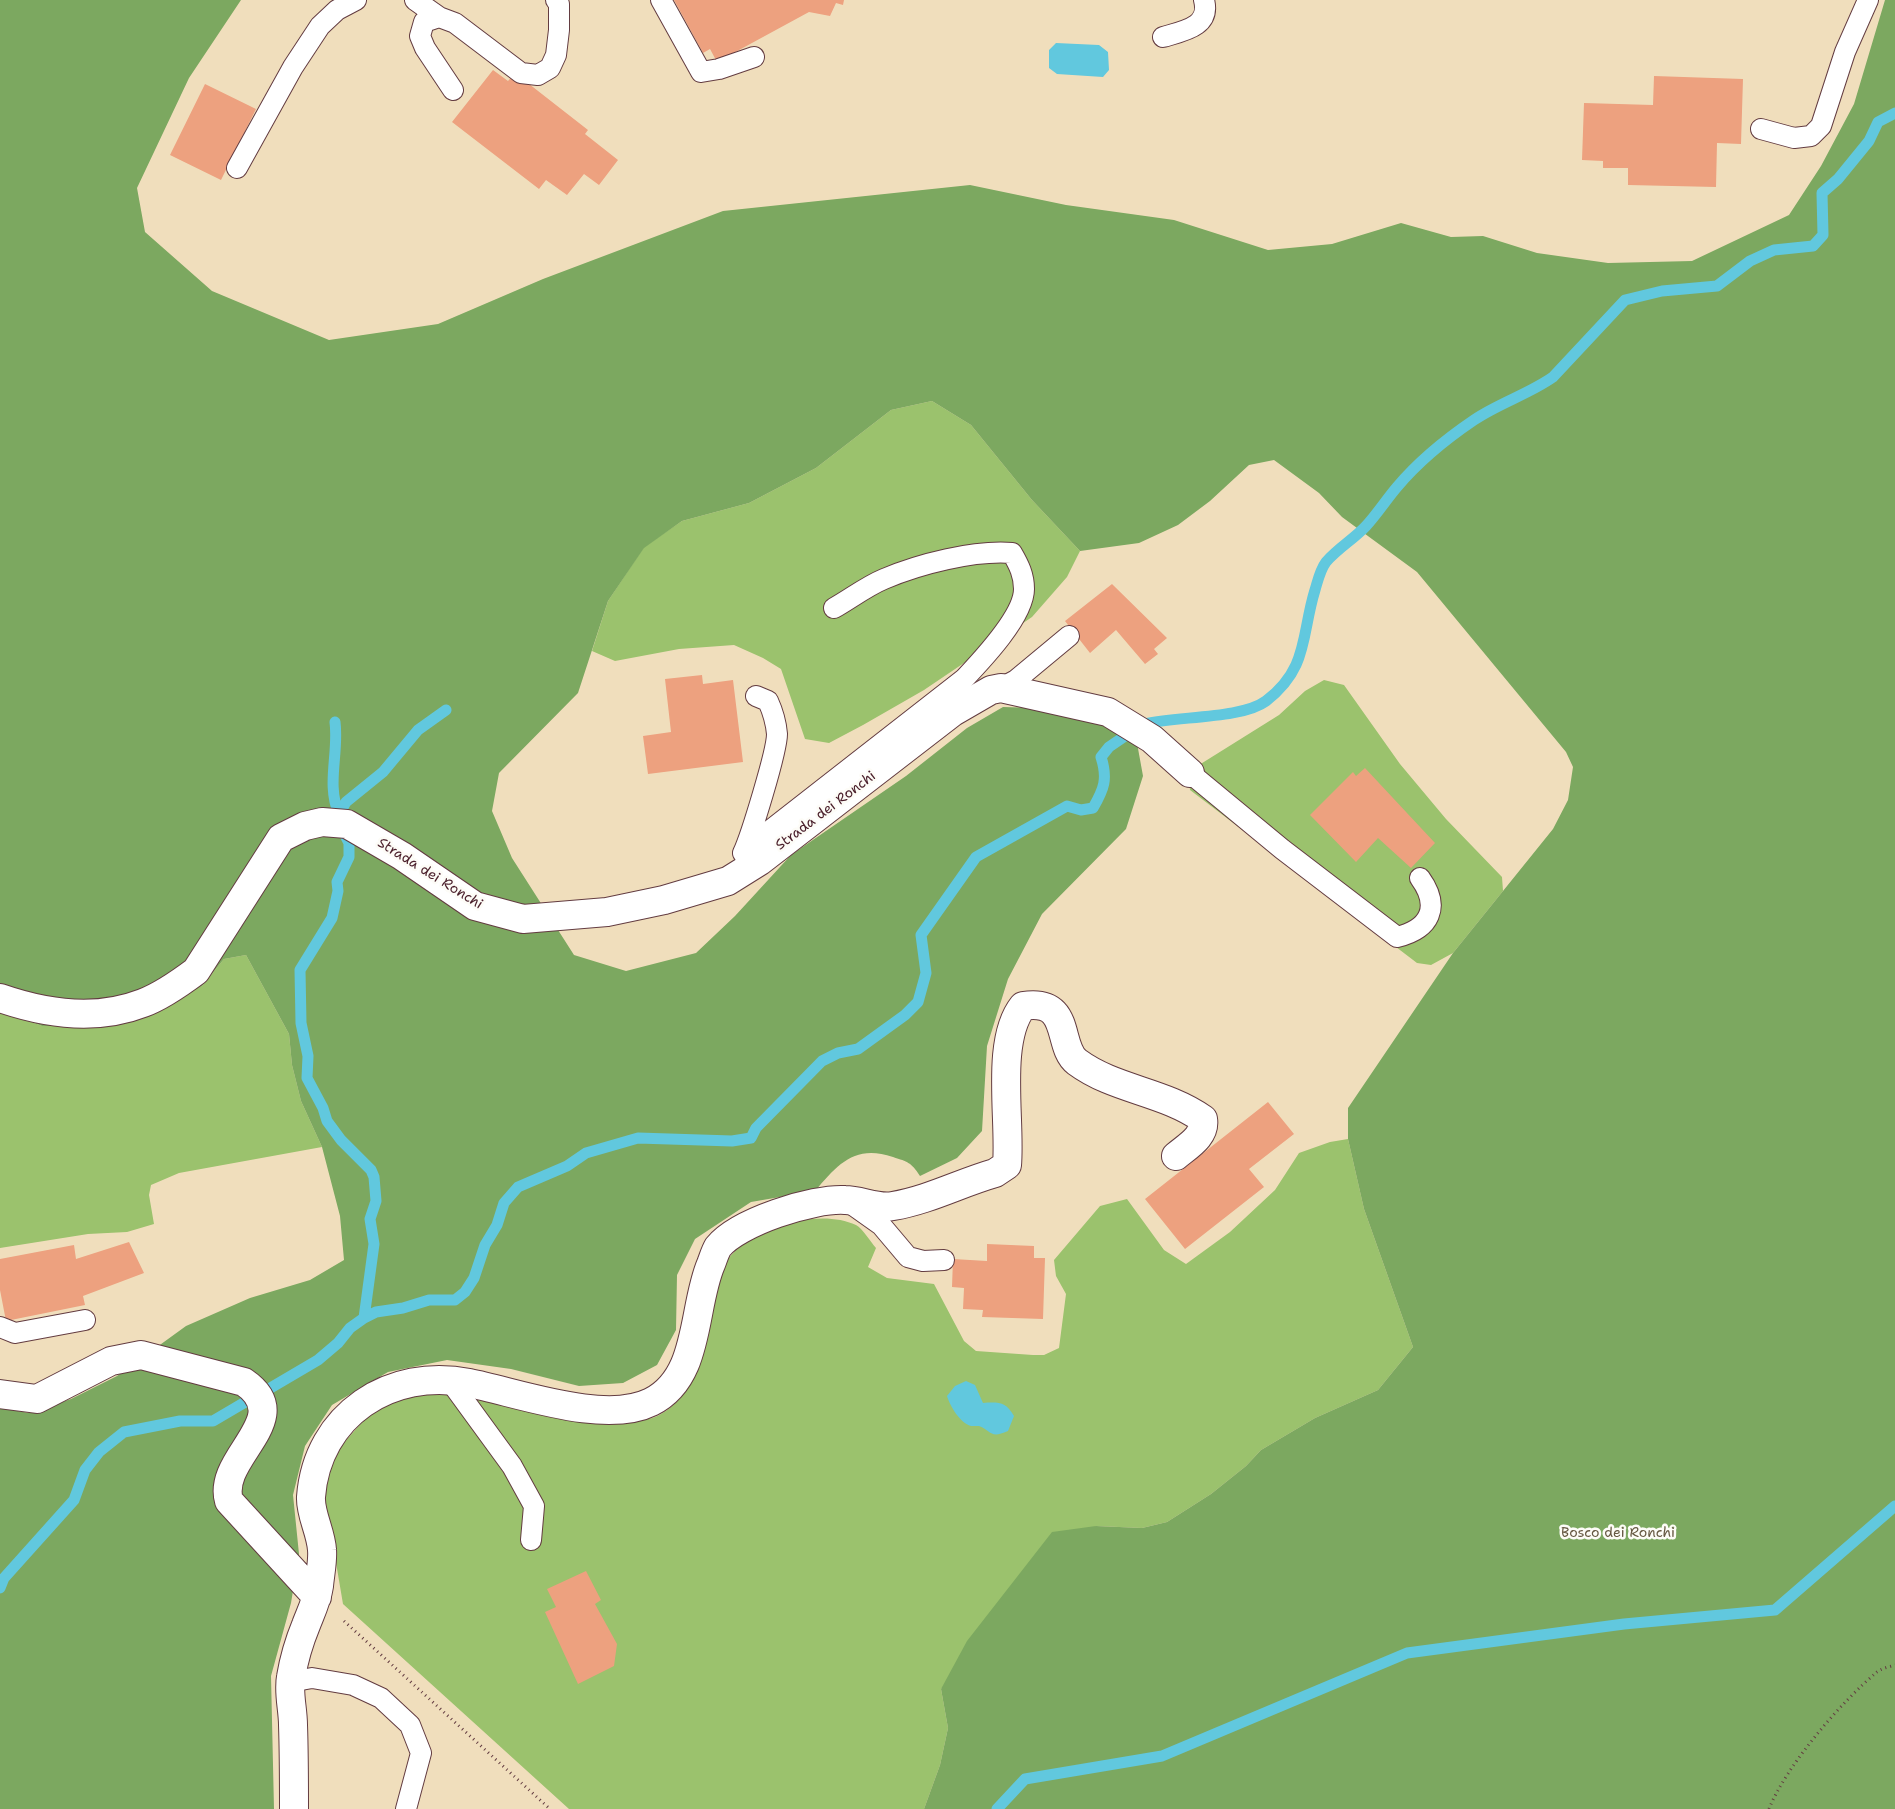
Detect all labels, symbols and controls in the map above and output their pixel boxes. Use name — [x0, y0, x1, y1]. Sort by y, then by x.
street label: Strada dei Ronchi — [773, 768, 879, 854]
street label: Strada dei Ronchi — [374, 835, 486, 913]
park label: Bosco dei Ronchi — [1561, 1525, 1675, 1541]

